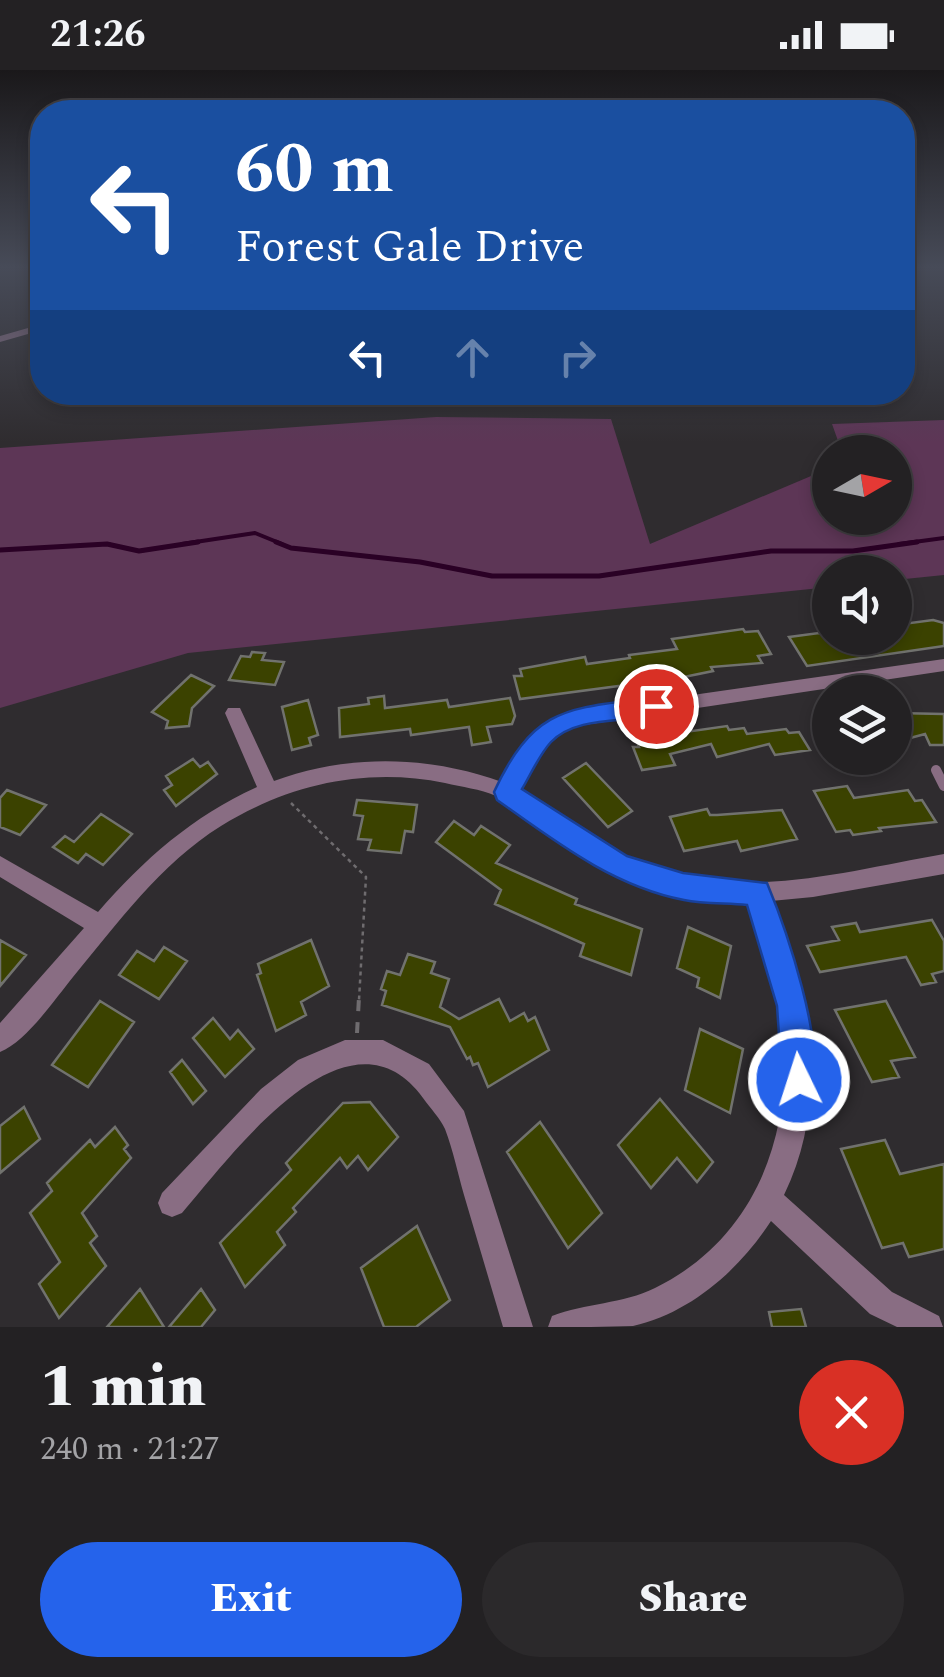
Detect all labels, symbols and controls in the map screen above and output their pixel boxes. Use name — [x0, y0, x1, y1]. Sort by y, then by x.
text: 21:26 — [50, 6, 145, 64]
text: 60 m — [235, 117, 394, 223]
icon: left — [70, 140, 200, 270]
text: Forest Gale Drive — [235, 213, 584, 282]
icon: left — [340, 330, 395, 385]
icon: ahead — [445, 330, 500, 385]
icon: right — [550, 330, 605, 385]
north arrow — [812, 435, 912, 535]
map controls — [812, 435, 912, 775]
button: sound — [812, 555, 912, 655]
pin — [614, 664, 699, 749]
button: layers — [812, 675, 912, 775]
icon: arrive — [629, 679, 684, 734]
position arrow — [747, 1028, 851, 1132]
text: 1 min — [40, 1341, 206, 1433]
button: close — [799, 1360, 904, 1465]
text: 240 m · 21:27 — [40, 1425, 220, 1474]
button: Exit — [40, 1542, 462, 1657]
button: Share — [482, 1542, 904, 1657]

